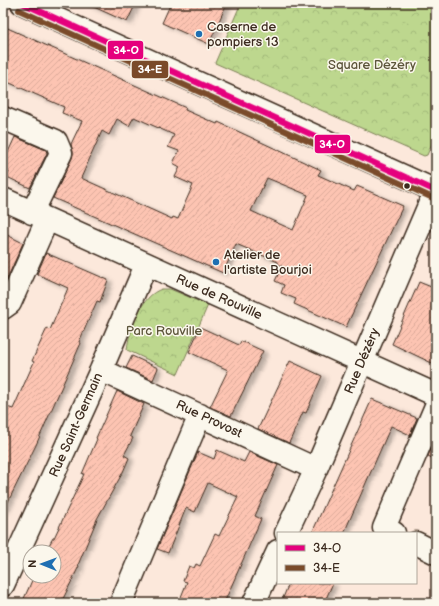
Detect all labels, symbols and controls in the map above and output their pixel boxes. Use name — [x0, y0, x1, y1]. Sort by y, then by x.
place label: Caserne de pompiers 13 — [207, 19, 279, 50]
marker: Caserne de pompiers 13 — [194, 29, 204, 39]
line badge: 34-O — [107, 40, 144, 60]
text: 34-O — [113, 44, 139, 57]
park label: Square Dézéry — [328, 57, 416, 73]
line badge: 34-E — [131, 60, 169, 79]
text: 34-E — [138, 63, 162, 76]
line badge: 34-O — [314, 134, 351, 154]
text: 34-O — [319, 138, 345, 151]
unlabelled marker — [402, 181, 412, 191]
place label: Atelier de l'artiste Bourjoi — [224, 247, 312, 278]
marker: Atelier de l'artiste Bourjoi — [211, 257, 221, 267]
street label: Rue de Rouville — [173, 271, 265, 323]
park label: Parc Rouville — [126, 323, 202, 339]
street label: Rue Dézéry — [341, 326, 383, 396]
street label: Rue Saint-Germain — [46, 370, 106, 480]
street label: Rue Provost — [173, 397, 245, 441]
legend — [277, 532, 417, 584]
text: 34-O — [313, 541, 341, 556]
north arrow — [22, 544, 62, 584]
text: N — [26, 560, 39, 568]
text: 34-E — [313, 561, 340, 576]

